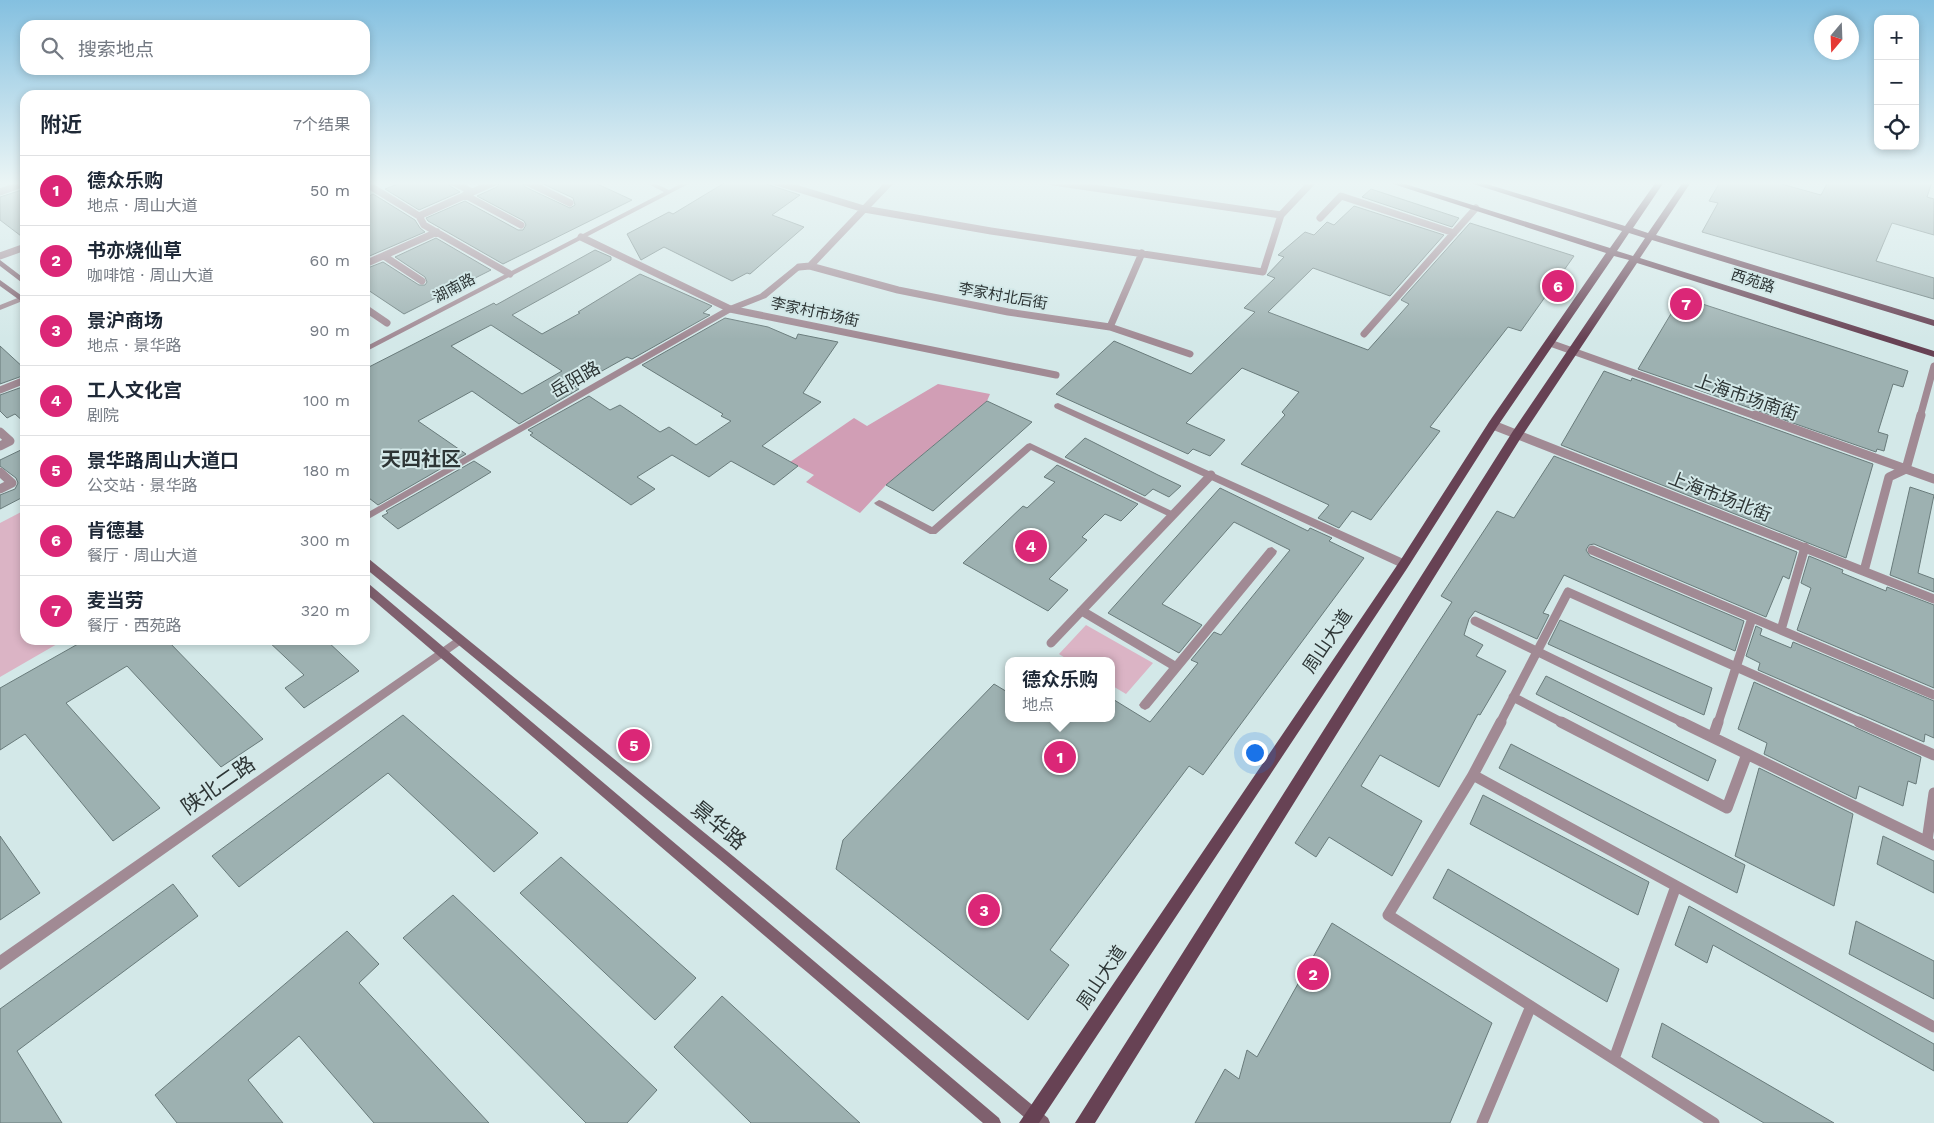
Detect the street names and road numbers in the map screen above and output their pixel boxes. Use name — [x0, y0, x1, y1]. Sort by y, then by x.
street label: 西苑路 — [1729, 265, 1777, 297]
street label: 湖南路 — [430, 269, 478, 307]
street label: 李家村北后街 — [957, 279, 1049, 313]
street label: 李家村市场街 — [769, 294, 861, 330]
street label: 岳阳路 — [546, 356, 604, 402]
street label: 上海市场南街 — [1693, 369, 1801, 425]
street label: 上海市场北街 — [1666, 467, 1774, 525]
street label: 周山大道 — [1298, 605, 1356, 677]
street label: 陕北二路 — [176, 751, 260, 819]
street label: 景华路 — [687, 795, 751, 855]
street label: 周山大道 — [1072, 941, 1130, 1013]

